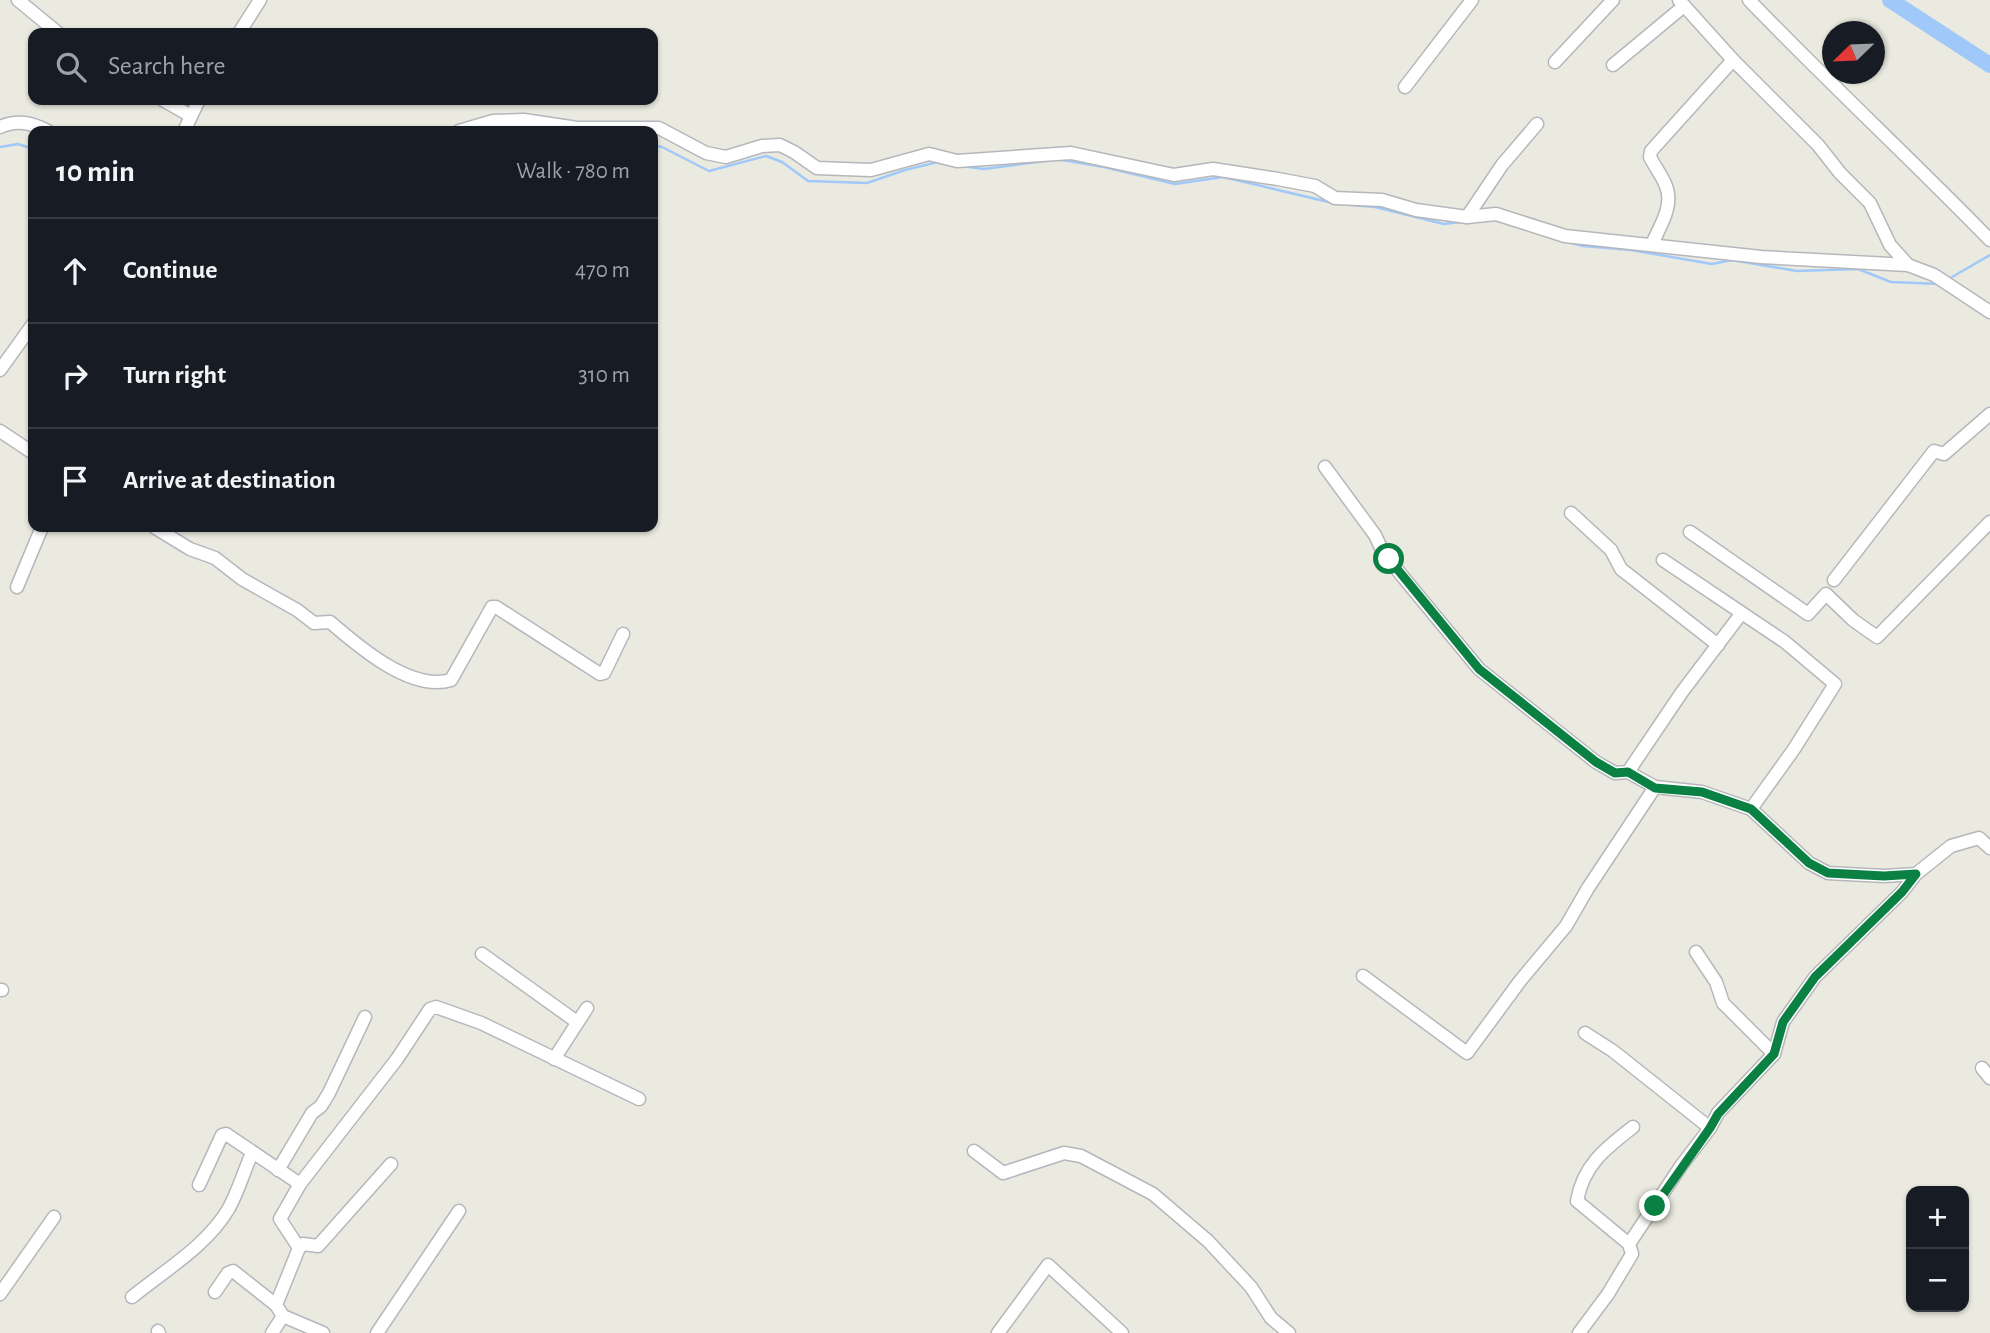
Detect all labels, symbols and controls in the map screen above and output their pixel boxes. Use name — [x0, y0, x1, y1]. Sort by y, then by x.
north arrow — [1822, 21, 1885, 84]
search box — [28, 28, 658, 105]
icon: search — [52, 48, 90, 86]
text: Search here — [108, 53, 226, 79]
text: 10 min — [56, 157, 135, 187]
text: Walk · 780 m — [516, 160, 630, 183]
icon: ahead — [56, 252, 94, 290]
text: Continue — [123, 257, 218, 283]
text: 470 m — [575, 259, 630, 282]
icon: right — [56, 357, 94, 395]
text: Turn right — [123, 362, 226, 388]
text: 310 m — [578, 364, 630, 387]
icon: arrive — [56, 462, 94, 500]
text: Arrive at destination — [123, 467, 336, 493]
route start — [1373, 543, 1404, 574]
map controls — [1906, 1186, 1969, 1312]
button: + — [1906, 1186, 1969, 1249]
route end — [1639, 1190, 1670, 1221]
button: − — [1906, 1249, 1969, 1312]

